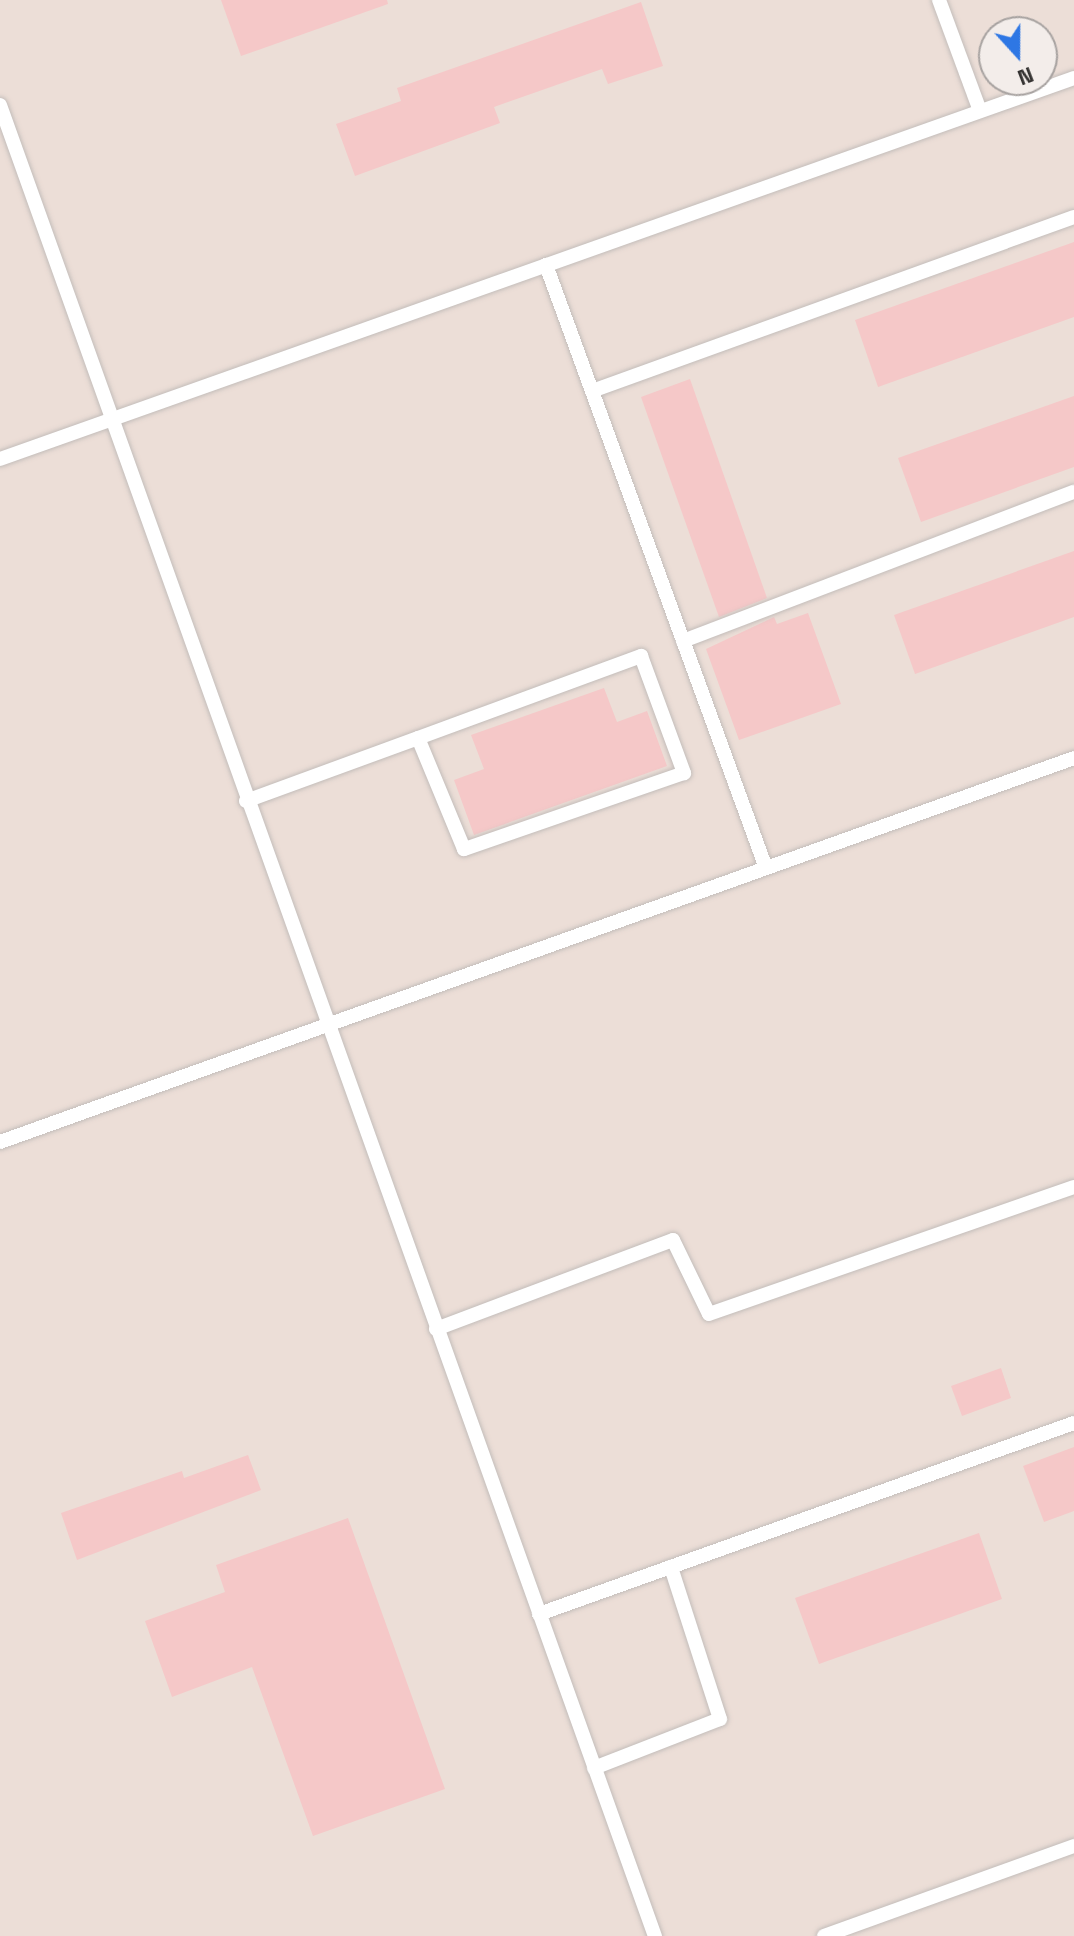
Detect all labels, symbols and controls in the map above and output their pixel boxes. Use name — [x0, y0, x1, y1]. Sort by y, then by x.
north arrow — [978, 16, 1058, 96]
text: N — [1014, 61, 1038, 92]

